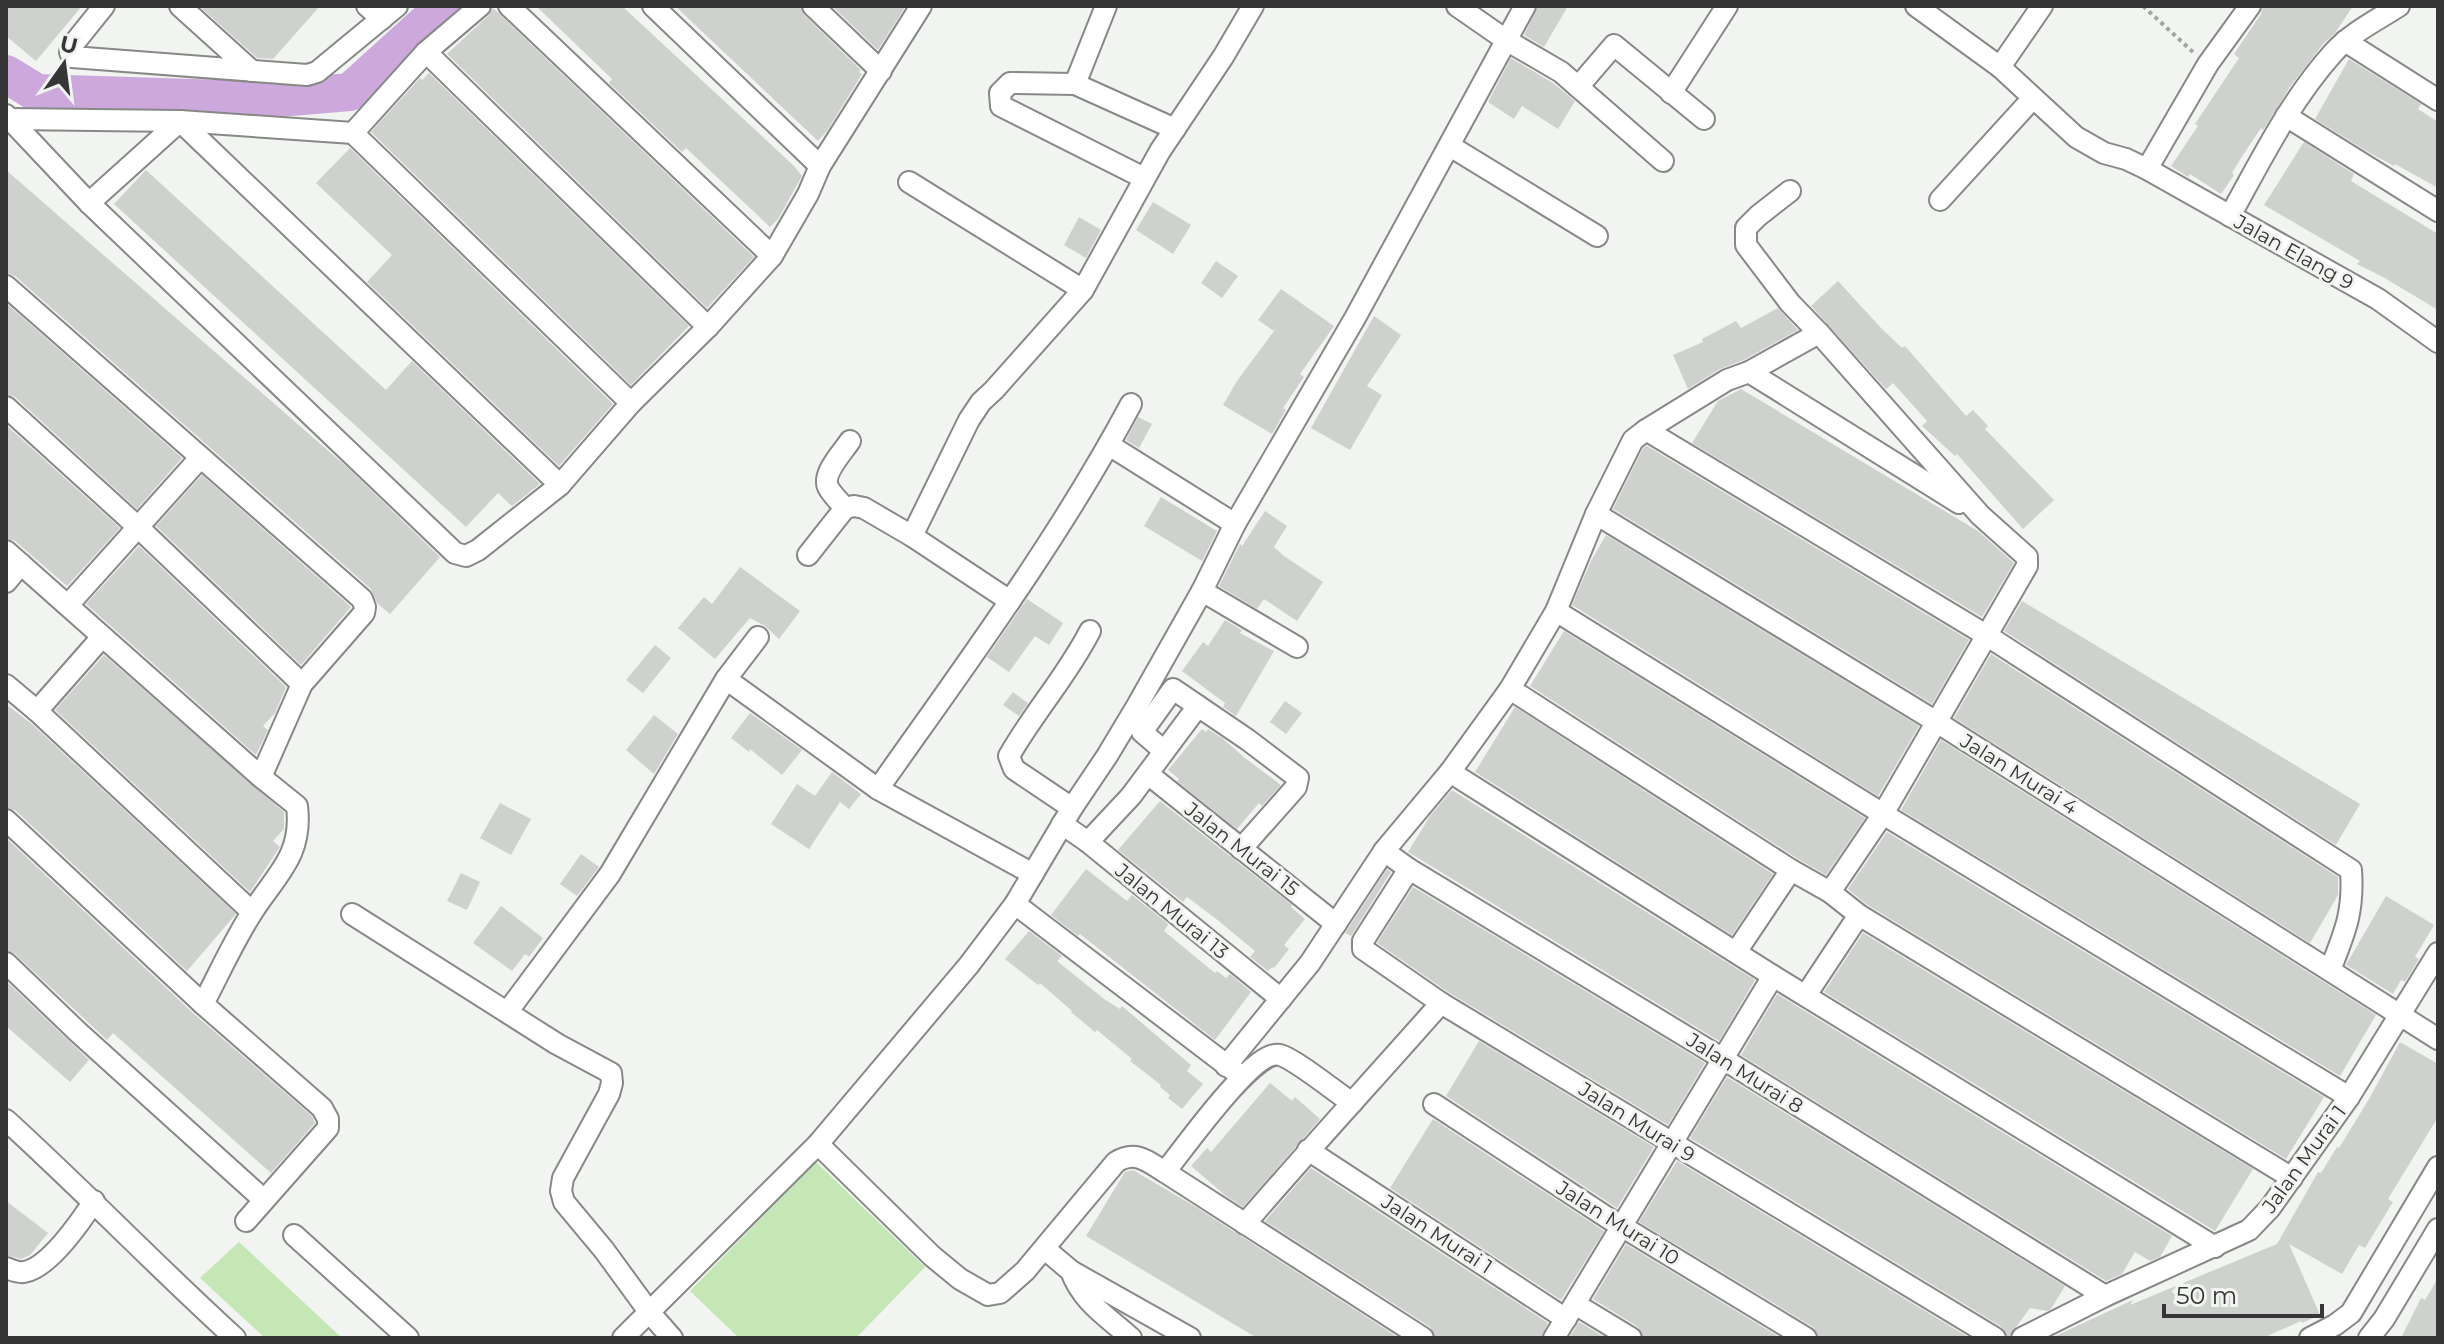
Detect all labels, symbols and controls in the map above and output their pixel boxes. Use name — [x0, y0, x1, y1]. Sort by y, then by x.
north arrow — [24, 24, 104, 104]
text: U — [57, 30, 80, 60]
street label: Jalan Elang 9 — [2229, 209, 2358, 295]
street label: Jalan Murai 4 — [1955, 728, 2082, 819]
street label: Jalan Murai 15 — [1179, 796, 1304, 901]
street label: Jalan Murai 13 — [1110, 857, 1233, 964]
street label: Jalan Murai 8 — [1682, 1027, 1808, 1118]
street label: Jalan Murai 9 — [1574, 1076, 1699, 1167]
street label: Jalan Murai 1 — [2256, 1101, 2351, 1218]
street label: Jalan Murai 10 — [1551, 1175, 1684, 1270]
street label: Jalan Murai 1 — [1376, 1189, 1497, 1279]
scale bar — [2164, 1268, 2322, 1318]
text: 50 m — [2176, 1281, 2237, 1310]

